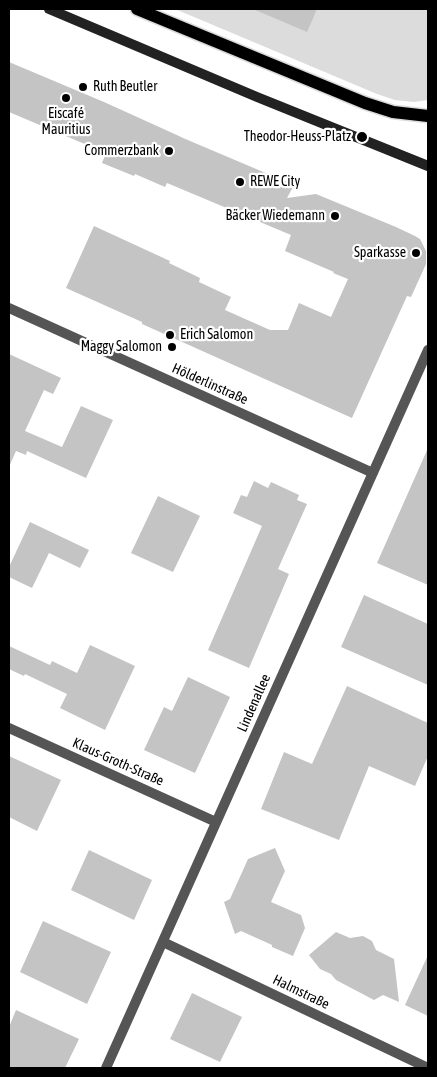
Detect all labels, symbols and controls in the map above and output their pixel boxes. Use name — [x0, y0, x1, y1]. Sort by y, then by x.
place label: Ruth Beutler — [93, 79, 157, 95]
marker: Ruth Beutler — [77, 81, 89, 93]
marker: Eiscafé Mauritius — [60, 92, 72, 104]
place label: Eiscafé Mauritius — [42, 106, 90, 138]
place label: Theodor-Heuss-Platz — [244, 129, 351, 145]
marker: Theodor-Heuss-Platz — [355, 130, 369, 144]
place label: Commerzbank — [84, 143, 159, 159]
marker: Commerzbank — [163, 145, 175, 157]
place label: REWE City — [250, 174, 300, 190]
marker: REWE City — [234, 176, 246, 188]
place label: Bäcker Wiedemann — [226, 208, 325, 224]
marker: Bäcker Wiedemann — [329, 210, 341, 222]
place label: Sparkasse — [354, 245, 406, 261]
marker: Sparkasse — [410, 247, 422, 259]
place label: Erich Salomon — [180, 327, 253, 343]
marker: Erich Salomon — [164, 329, 176, 341]
place label: Maggy Salomon — [81, 339, 162, 355]
marker: Maggy Salomon — [166, 341, 178, 353]
street label: Hölderlinstraße — [169, 360, 251, 408]
street label: Lindenallee — [234, 671, 274, 735]
street label: Klaus-Groth-Straße — [70, 734, 166, 790]
street label: Halmstraße — [270, 971, 332, 1013]

